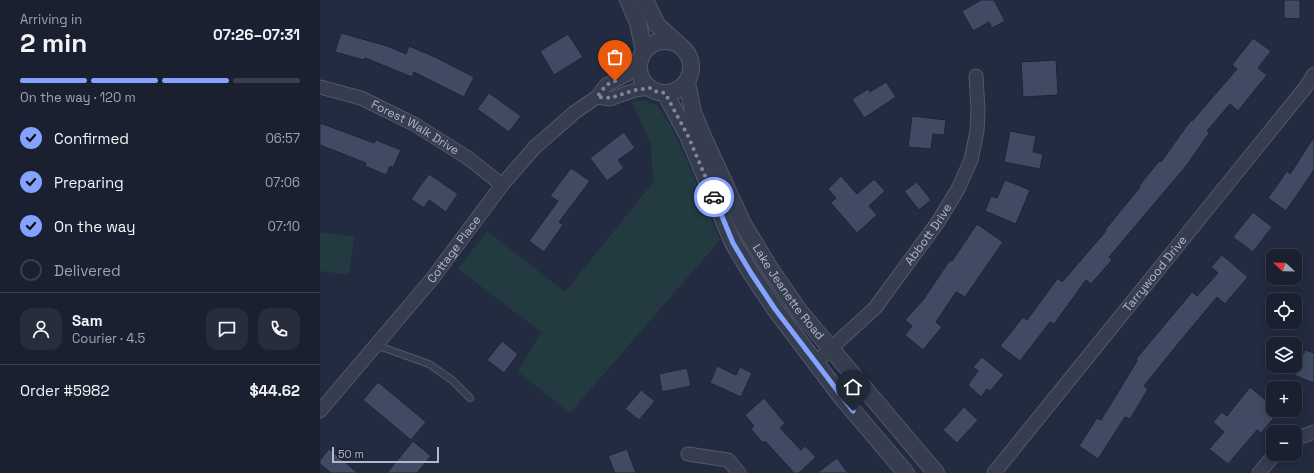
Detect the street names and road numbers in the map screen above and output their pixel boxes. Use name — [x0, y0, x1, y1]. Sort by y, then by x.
street label: Forest Walk Drive — [368, 96, 462, 158]
street label: Abbott Drive — [901, 201, 955, 268]
street label: Cottage Place — [424, 212, 484, 286]
street label: Tarrywood Drive — [1119, 233, 1190, 315]
street label: Lake Jeanette Road — [749, 241, 828, 343]

